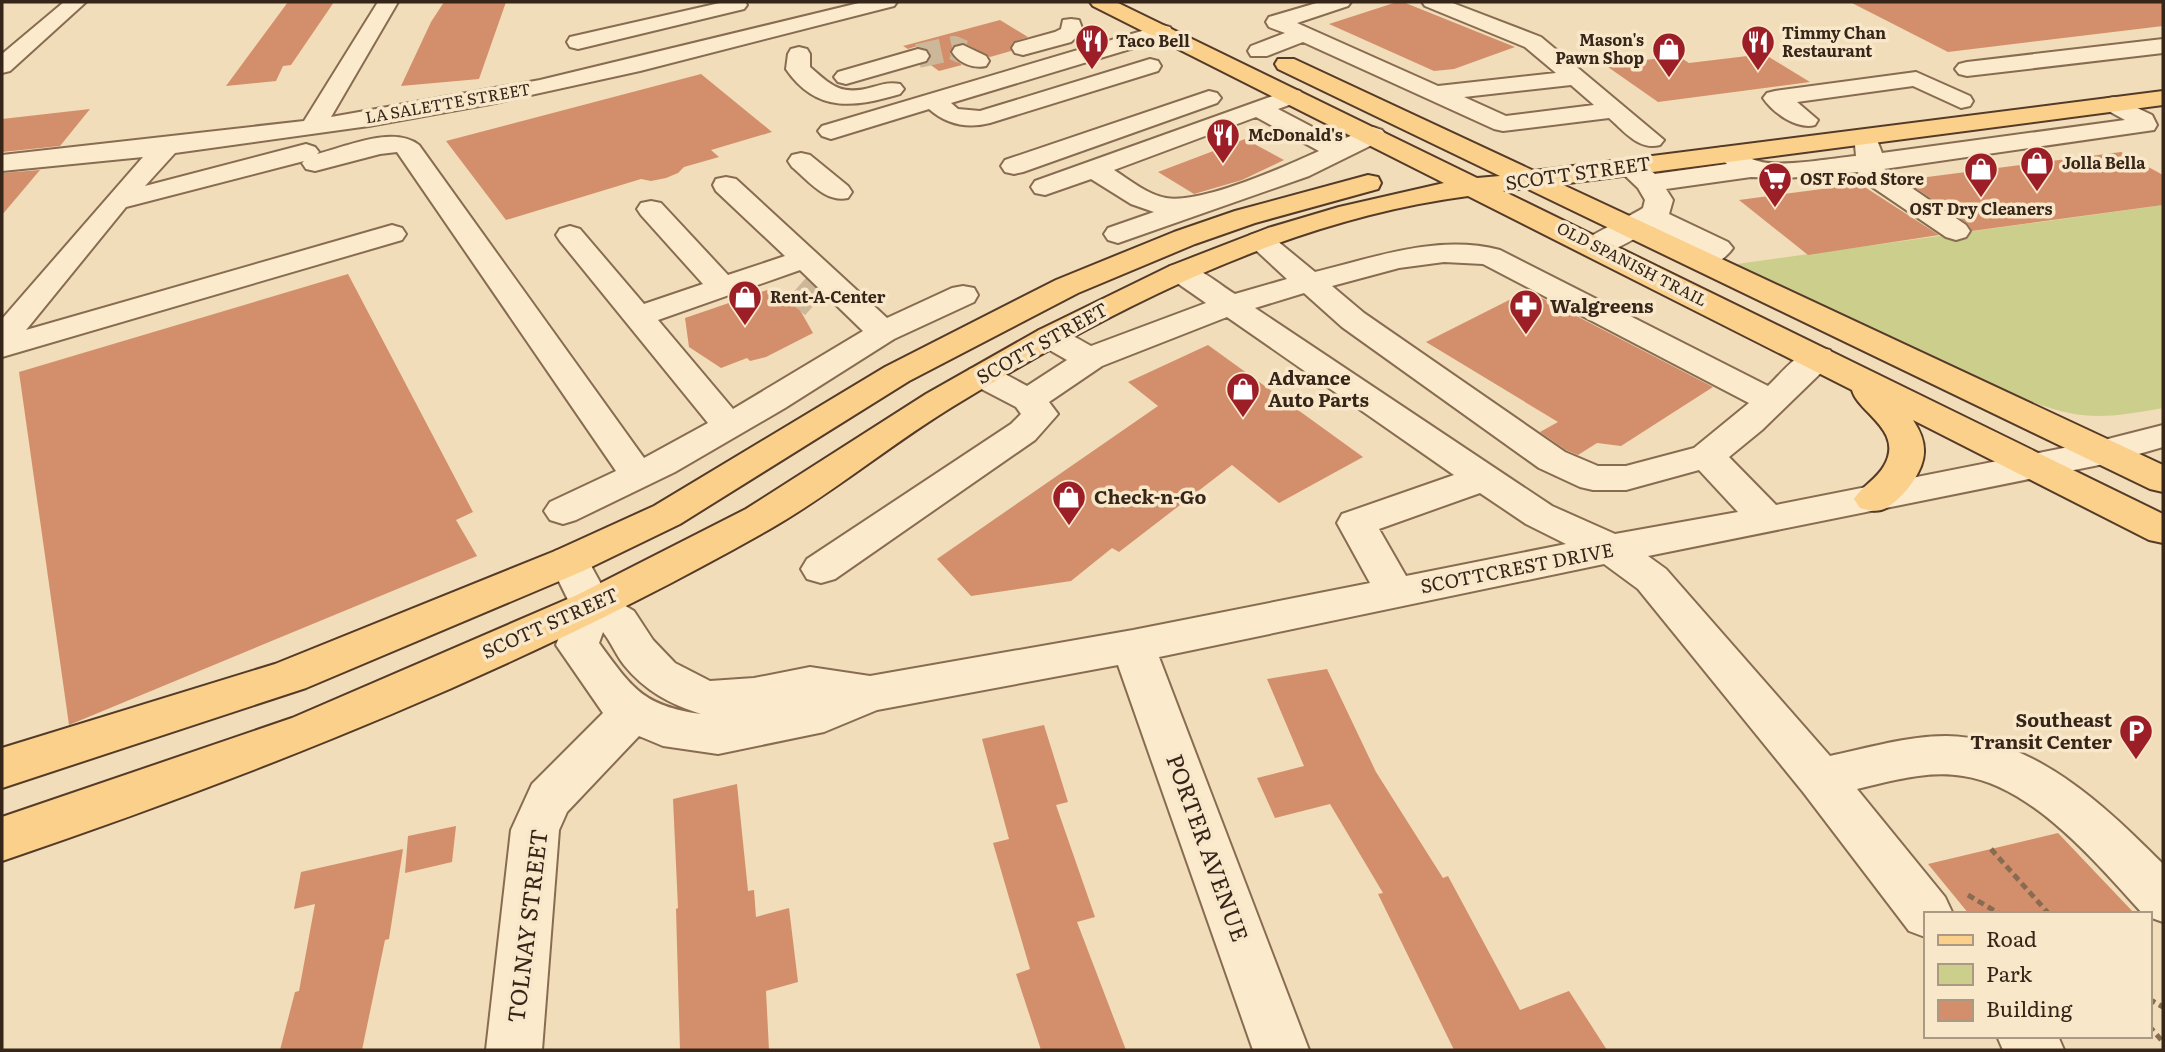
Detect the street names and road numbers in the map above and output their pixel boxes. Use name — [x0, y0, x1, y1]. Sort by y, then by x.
street label: LA SALETTE STREET — [363, 76, 533, 128]
street label: SCOTT STREET — [1503, 148, 1652, 196]
street label: OLD SPANISH TRAIL — [1553, 215, 1712, 311]
street label: SCOTT STREET — [971, 294, 1112, 390]
street label: SCOTTCREST DRIVE — [1418, 535, 1616, 599]
street label: SCOTT STREET — [477, 579, 622, 665]
street label: PORTER AVENUE — [1159, 749, 1259, 946]
street label: TOLNAY STREET — [497, 827, 555, 1025]

